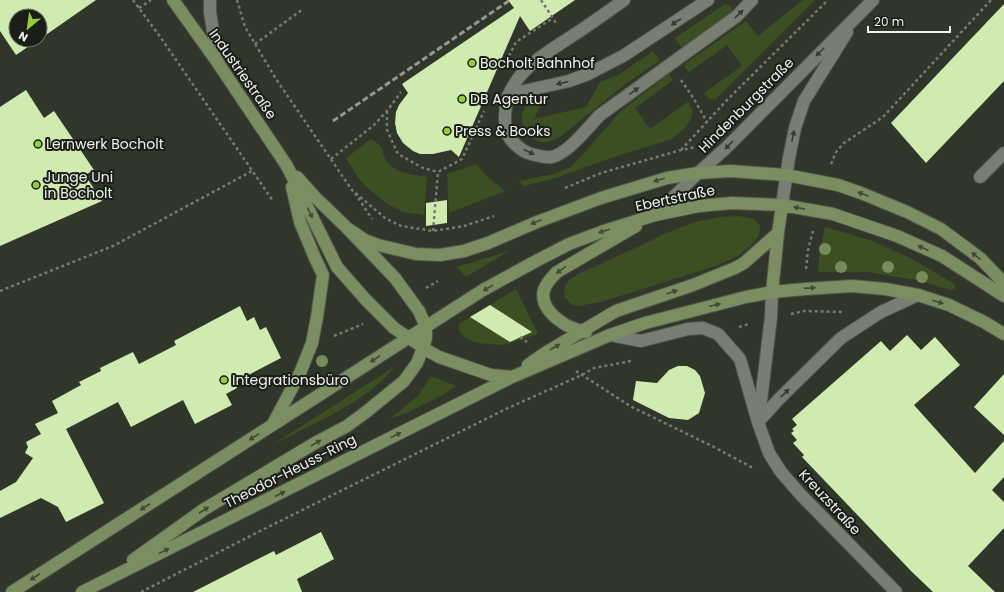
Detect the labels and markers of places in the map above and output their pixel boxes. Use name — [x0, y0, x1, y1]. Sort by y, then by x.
place label: Bocholt Bahnhof — [480, 53, 595, 73]
marker: Bocholt Bahnhof — [467, 58, 477, 68]
place label: DB Agentur — [470, 89, 548, 109]
marker: DB Agentur — [457, 94, 467, 104]
place label: Press & Books — [455, 121, 550, 141]
marker: Press & Books — [442, 126, 452, 136]
place label: Lernwerk Bocholt — [46, 134, 164, 154]
marker: Lernwerk Bocholt — [33, 139, 43, 149]
place label: Junge Uni in Bocholt — [44, 167, 113, 203]
marker: Junge Uni in Bocholt — [31, 180, 41, 190]
place label: Integrationsbüro — [232, 370, 349, 390]
marker: Integrationsbüro — [219, 375, 229, 385]

